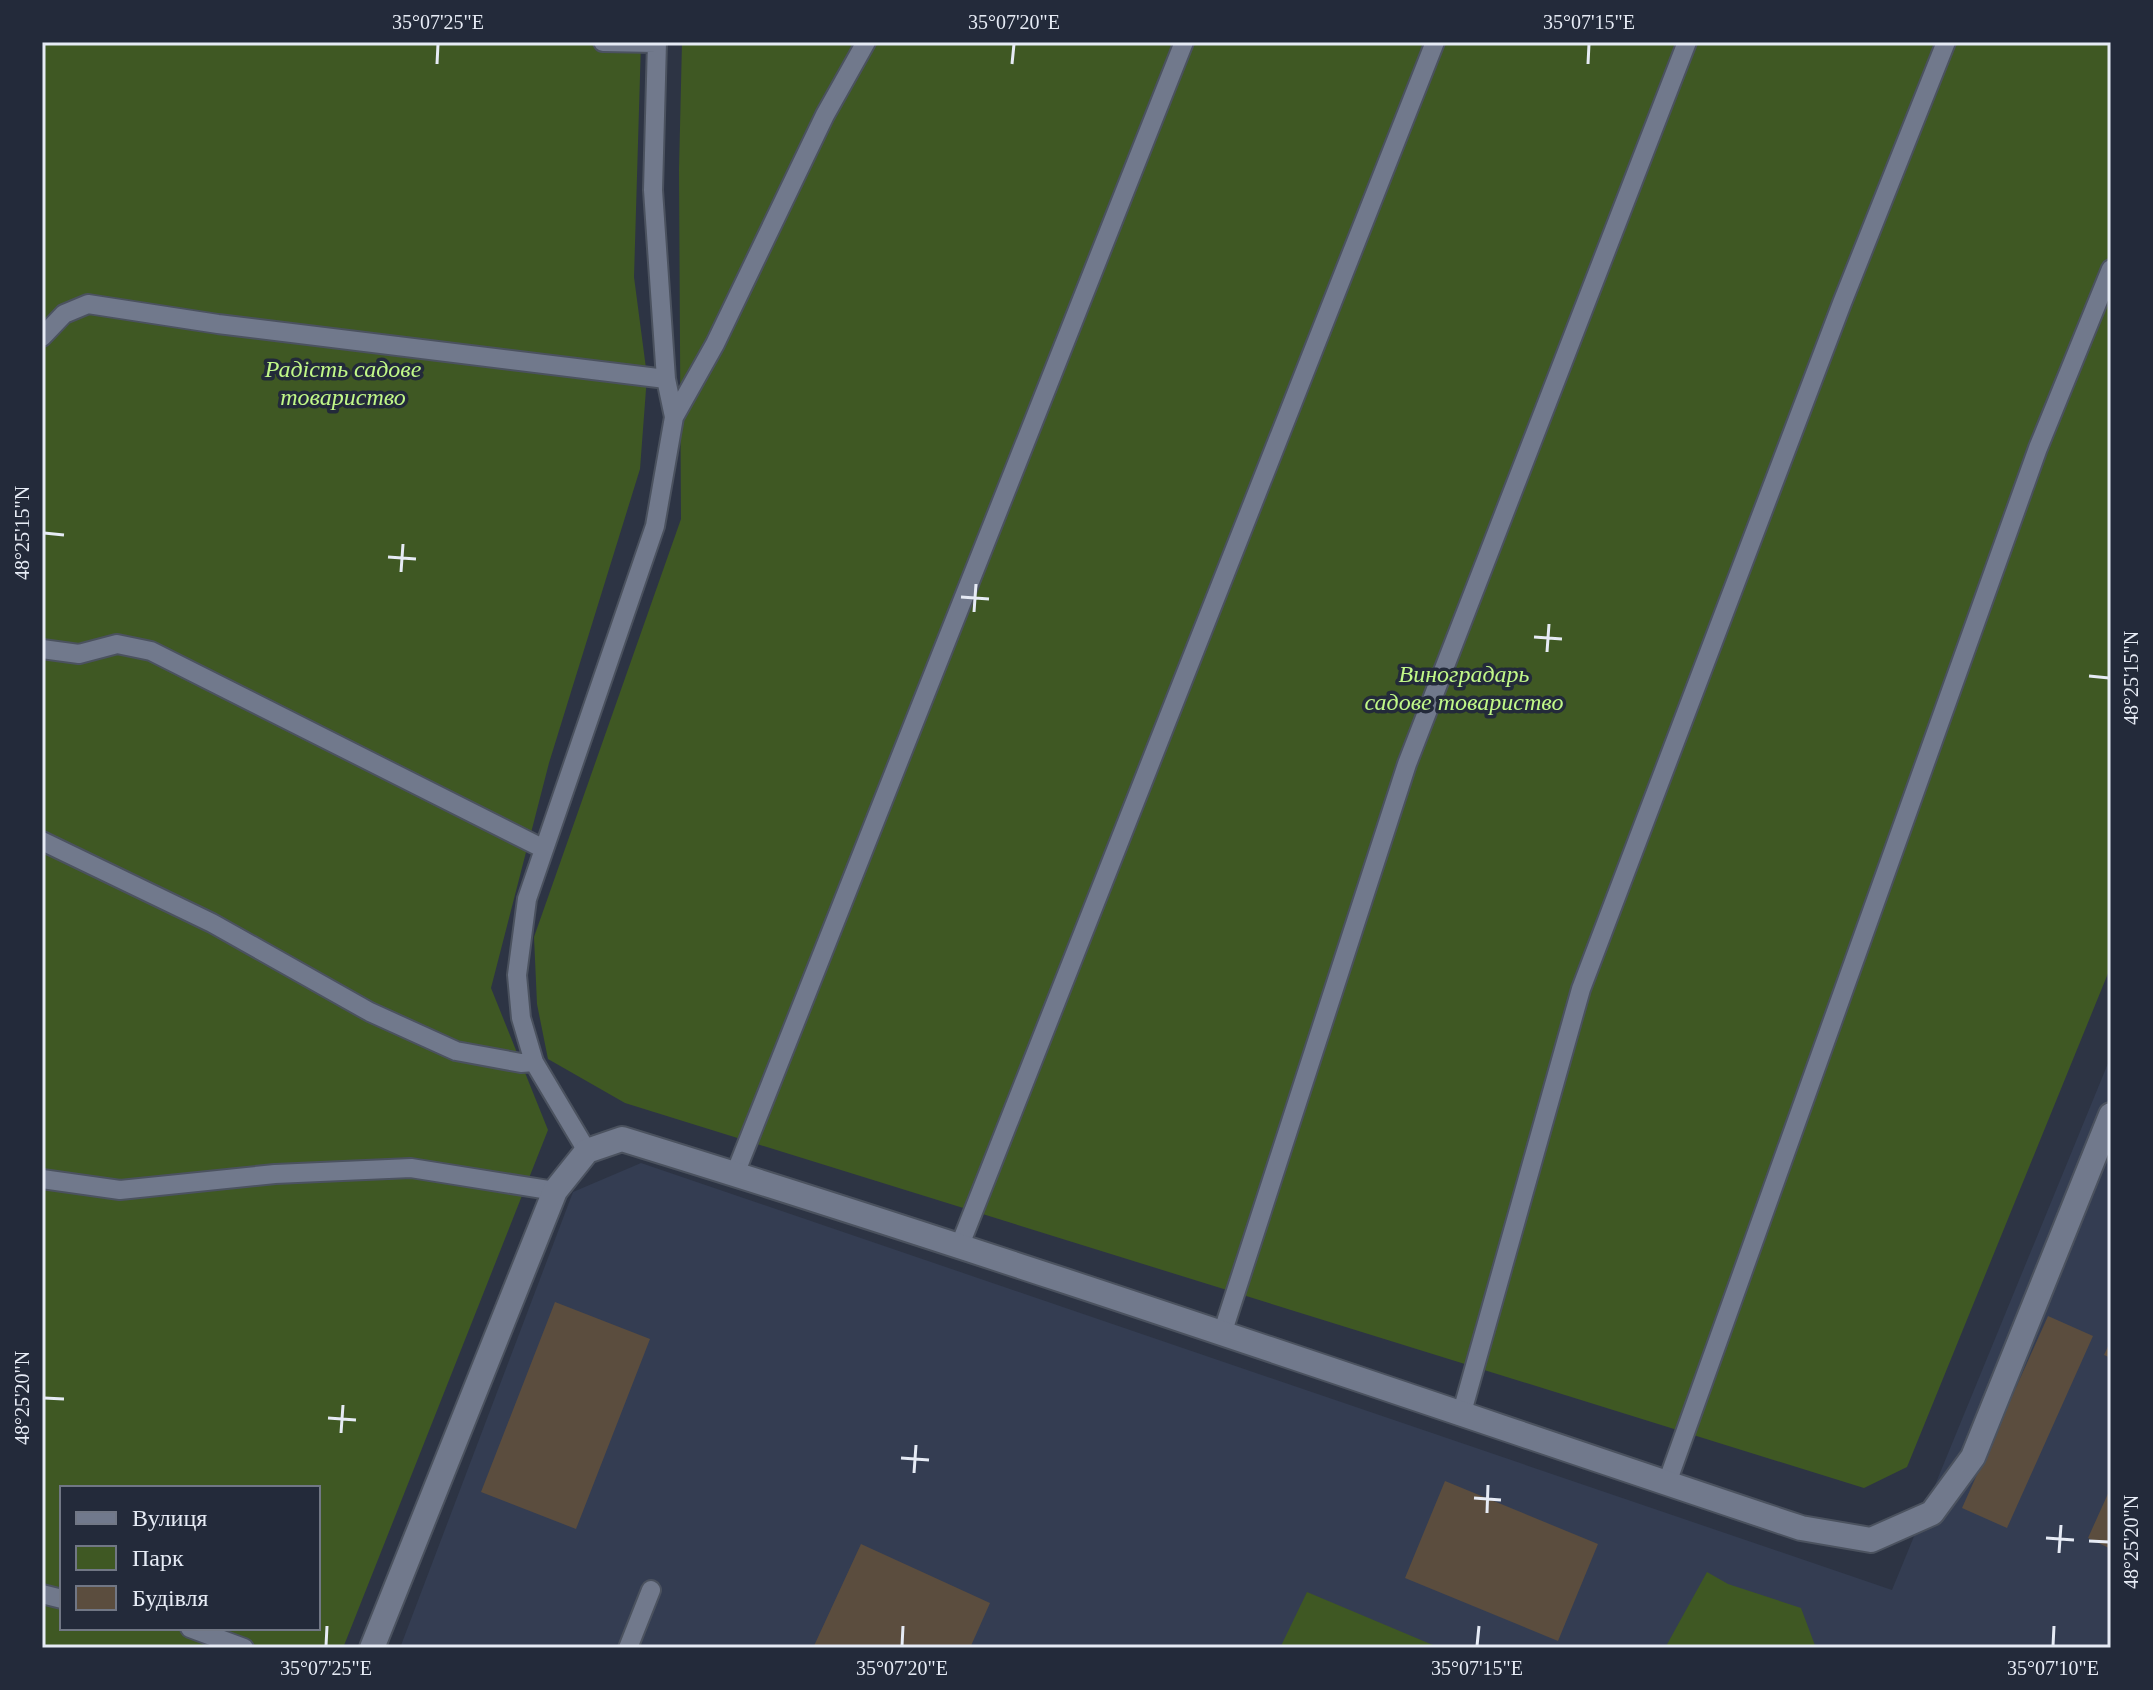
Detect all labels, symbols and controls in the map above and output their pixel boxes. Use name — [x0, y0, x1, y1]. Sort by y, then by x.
text: 35°07'25"E — [392, 11, 484, 33]
text: 35°07'20"E — [968, 11, 1060, 33]
text: 35°07'15"E — [1543, 11, 1635, 33]
park label: Радість садове товариство — [264, 356, 422, 410]
text: 48°25'15"N — [11, 486, 33, 580]
text: 48°25'15"N — [2120, 631, 2142, 725]
park label: Виноградарь садове товариство — [1365, 661, 1563, 715]
text: 48°25'20"N — [11, 1351, 33, 1445]
legend — [60, 1486, 320, 1630]
text: 48°25'20"N — [2120, 1495, 2142, 1589]
text: Вулиця — [132, 1505, 207, 1531]
text: Парк — [132, 1545, 184, 1571]
text: Будівля — [132, 1585, 209, 1611]
text: 35°07'25"E — [280, 1657, 372, 1679]
text: 35°07'20"E — [856, 1657, 948, 1679]
text: 35°07'15"E — [1431, 1657, 1523, 1679]
text: 35°07'10"E — [2007, 1657, 2099, 1679]

